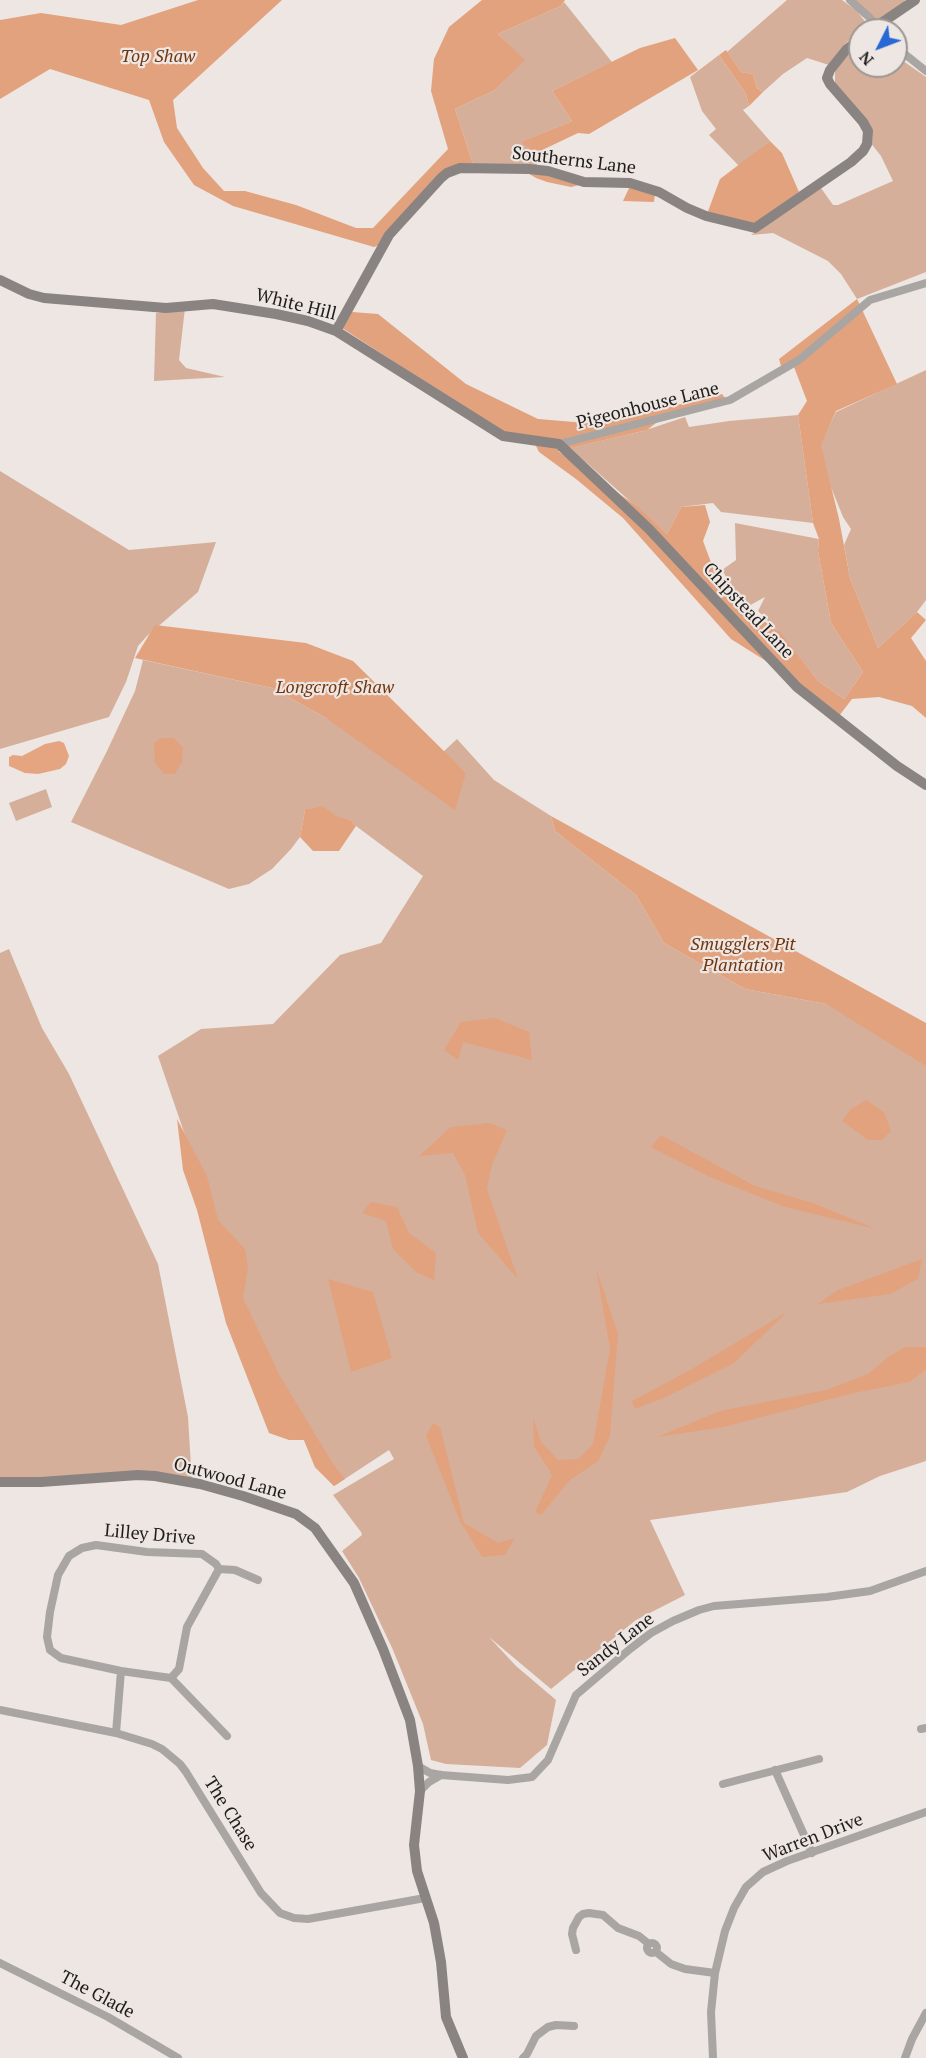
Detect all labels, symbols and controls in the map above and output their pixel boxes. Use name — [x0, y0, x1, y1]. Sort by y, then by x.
north arrow — [848, 18, 908, 78]
park label: Top Shaw — [121, 46, 195, 68]
text: N — [854, 47, 878, 71]
street label: Southerns Lane — [511, 143, 637, 179]
street label: White Hill — [253, 285, 339, 325]
street label: Pigeonhouse Lane — [575, 378, 721, 434]
street label: Chipstead Lane — [698, 558, 798, 664]
park label: Longcroft Shaw — [276, 677, 394, 699]
park label: Smugglers Pit Plantation — [690, 934, 796, 976]
street label: Outwood Lane — [171, 1454, 289, 1504]
street label: Lilley Drive — [104, 1520, 196, 1550]
street label: Sandy Lane — [573, 1608, 659, 1682]
street label: The Chase — [199, 1773, 261, 1855]
street label: Warren Drive — [760, 1809, 866, 1867]
street label: The Glade — [56, 1966, 138, 2024]

